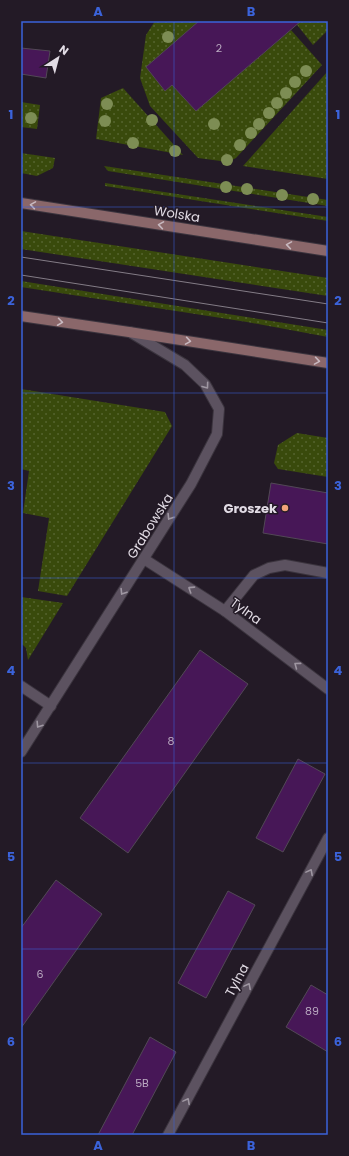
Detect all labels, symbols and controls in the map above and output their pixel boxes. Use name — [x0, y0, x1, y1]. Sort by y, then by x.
text: A — [93, 2, 103, 21]
text: B — [247, 2, 256, 21]
north arrow — [38, 38, 78, 78]
house number: 2 — [216, 40, 222, 56]
text: N — [56, 41, 72, 59]
text: 1 — [9, 105, 13, 124]
text: 1 — [336, 105, 340, 124]
one-way arrow — [30, 201, 36, 210]
street label: Wolska — [153, 201, 201, 227]
one-way arrow — [158, 221, 164, 230]
one-way arrow — [286, 241, 293, 250]
text: 2 — [7, 291, 15, 310]
text: 2 — [334, 291, 342, 310]
one-way arrow — [57, 317, 63, 326]
one-way arrow — [185, 336, 191, 345]
one-way arrow — [314, 356, 320, 365]
one-way arrow — [201, 382, 208, 389]
text: 3 — [7, 476, 15, 495]
text: 3 — [334, 476, 342, 495]
street label: Grabowska — [122, 490, 178, 562]
place label: Groszek — [224, 499, 277, 518]
marker: Groszek — [280, 503, 290, 513]
one-way arrow — [168, 513, 175, 520]
one-way arrow — [189, 587, 196, 594]
one-way arrow — [121, 588, 128, 595]
street label: Tylna — [226, 593, 266, 629]
text: 4 — [7, 661, 16, 680]
text: 4 — [334, 661, 343, 680]
one-way arrow — [294, 663, 301, 670]
one-way arrow — [36, 721, 43, 728]
house number: 8 — [168, 733, 175, 749]
text: 5 — [7, 847, 15, 866]
text: 5 — [334, 847, 342, 866]
one-way arrow — [305, 868, 313, 876]
street label: Tylna — [220, 960, 254, 1000]
house number: 6 — [37, 966, 44, 982]
one-way arrow — [244, 983, 251, 990]
house number: 89 — [305, 1003, 319, 1019]
text: 6 — [7, 1032, 15, 1051]
text: 6 — [334, 1032, 342, 1051]
house number: 5B — [135, 1075, 149, 1091]
one-way arrow — [182, 1097, 189, 1105]
text: A — [93, 1136, 103, 1155]
text: B — [247, 1136, 256, 1155]

